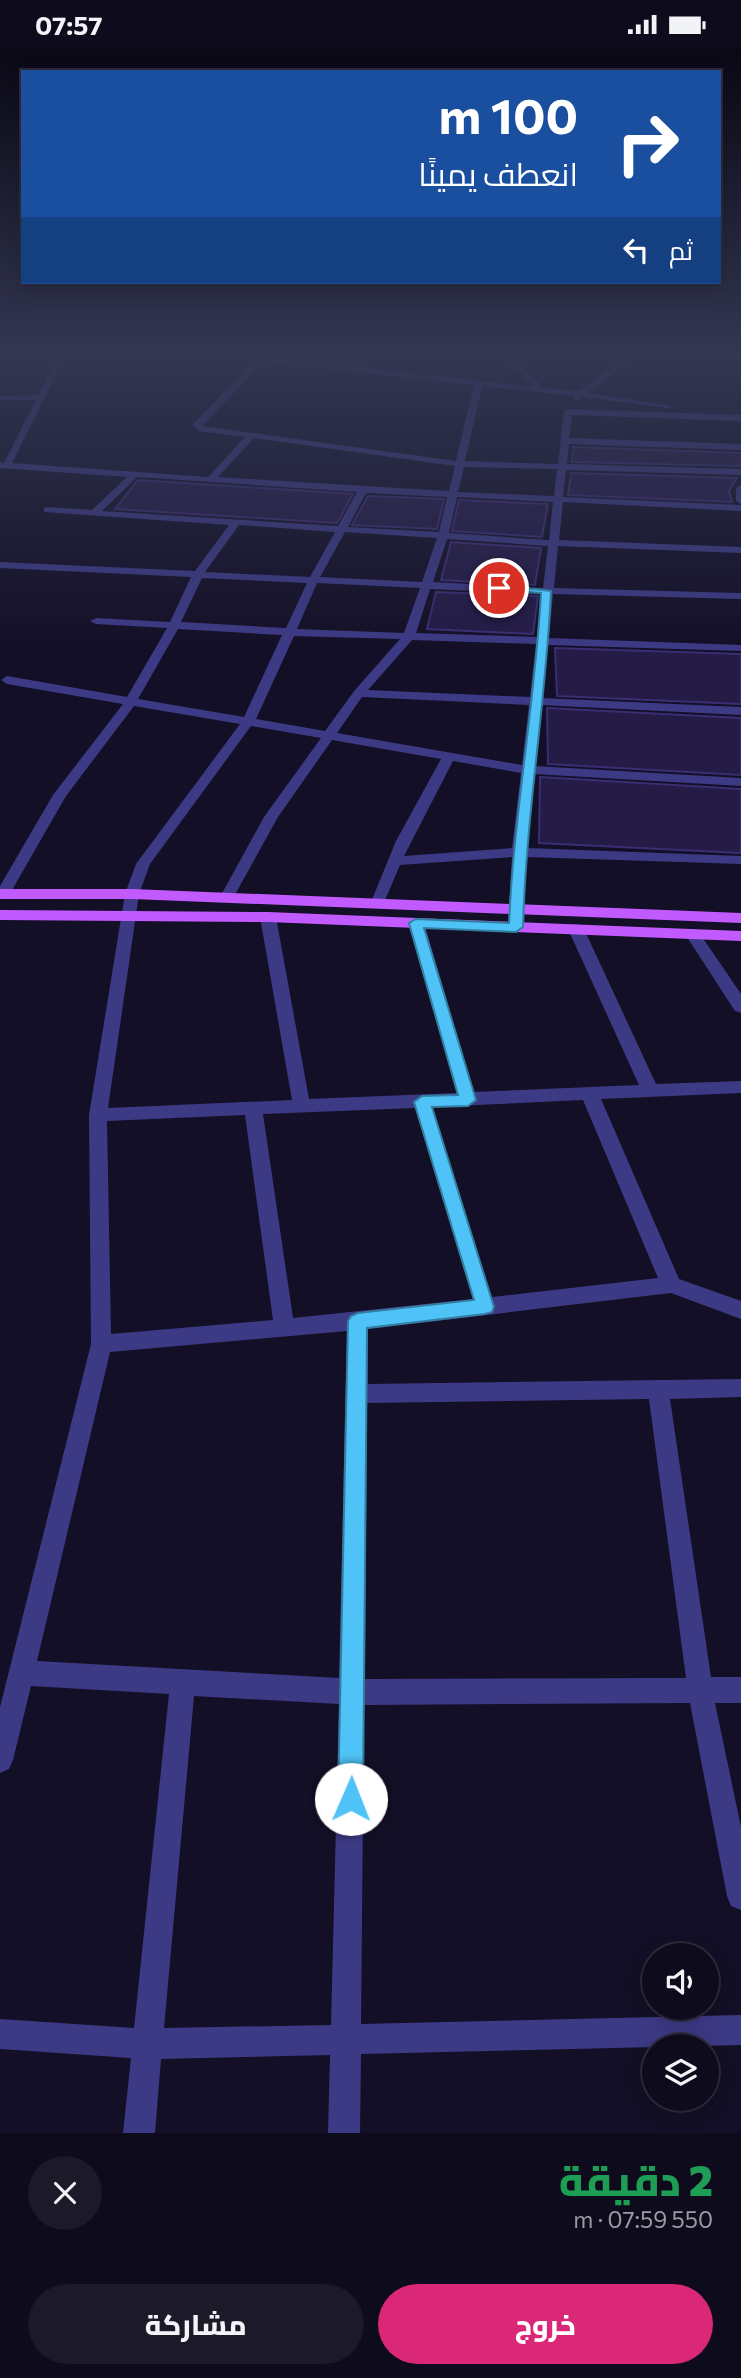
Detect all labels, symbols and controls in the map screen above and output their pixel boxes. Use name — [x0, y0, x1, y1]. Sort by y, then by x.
text: 07:57 — [35, 9, 103, 40]
text: 100 m — [439, 84, 578, 144]
icon: right — [602, 98, 693, 189]
text: انعطف يمينًا — [418, 153, 578, 193]
icon: left — [617, 231, 655, 269]
text: ثم — [669, 234, 693, 265]
pin — [469, 558, 529, 618]
icon: arrive — [480, 569, 518, 607]
position arrow — [314, 1762, 388, 1836]
map controls — [642, 1943, 719, 2111]
button: sound — [642, 1943, 719, 2020]
button: layers — [642, 2034, 719, 2111]
text: 2 دقيقة — [559, 2153, 713, 2205]
button: close — [28, 2156, 102, 2230]
text: 550 m · 07:59 — [573, 2205, 713, 2233]
button: مشاركة — [28, 2284, 364, 2364]
button: خروج — [378, 2284, 713, 2364]

